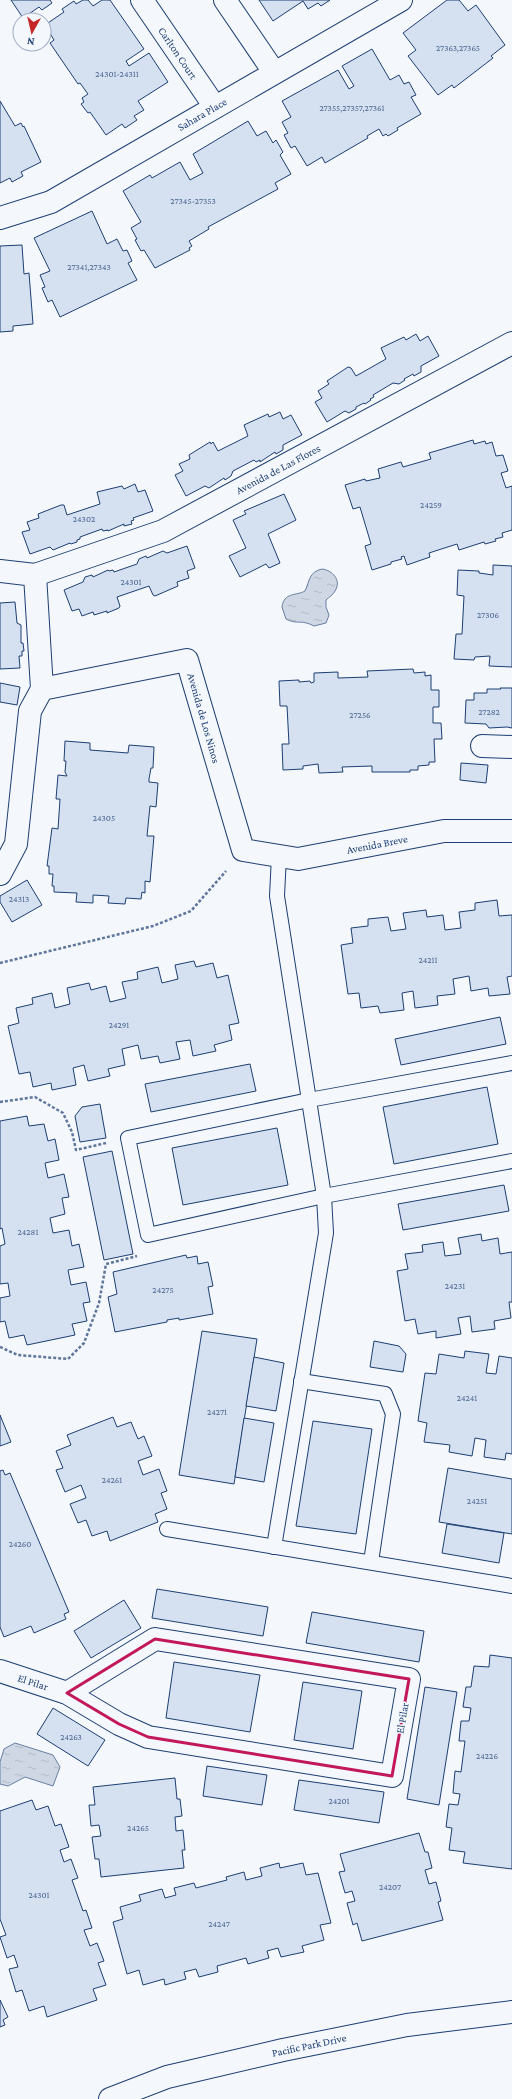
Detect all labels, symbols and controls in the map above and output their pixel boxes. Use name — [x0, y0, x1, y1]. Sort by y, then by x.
north arrow — [12, 12, 52, 52]
street label: Carlton Court — [156, 25, 200, 82]
text: N — [26, 35, 35, 48]
house number: 27363,27365 — [436, 43, 480, 53]
house number: 24301-24311 — [95, 69, 139, 79]
street label: Sahara Place — [175, 95, 229, 133]
house number: 27355,27357,27361 — [319, 103, 385, 113]
house number: 27345-27353 — [170, 196, 216, 206]
house number: 27341,27343 — [67, 262, 111, 272]
street label: Avenida de Las Flores — [234, 442, 322, 496]
house number: 24259 — [420, 500, 442, 510]
house number: 24302 — [73, 514, 95, 524]
house number: 24301 — [120, 577, 142, 587]
house number: 27306 — [477, 610, 500, 620]
street label: Avenida de Los Ninos — [185, 671, 223, 765]
house number: 27282 — [478, 707, 500, 717]
house number: 27256 — [349, 710, 371, 720]
house number: 24305 — [93, 813, 115, 823]
street label: Avenida Breve — [345, 832, 409, 856]
house number: 24313 — [9, 894, 29, 904]
house number: 24211 — [418, 955, 438, 965]
house number: 24291 — [109, 1020, 129, 1030]
house number: 24281 — [18, 1227, 38, 1237]
house number: 24231 — [445, 1281, 465, 1291]
house number: 24275 — [152, 1285, 174, 1295]
house number: 24241 — [457, 1393, 477, 1403]
house number: 24271 — [207, 1407, 227, 1417]
house number: 24261 — [102, 1475, 122, 1485]
house number: 24251 — [467, 1496, 487, 1506]
house number: 24260 — [9, 1539, 31, 1549]
street label: El Pilar — [16, 1671, 50, 1693]
street label: El Pilar — [393, 1701, 411, 1734]
house number: 24263 — [60, 1732, 82, 1742]
house number: 24226 — [476, 1751, 498, 1761]
house number: 24201 — [328, 1796, 350, 1806]
house number: 24265 — [127, 1823, 149, 1833]
house number: 24207 — [379, 1882, 401, 1892]
house number: 24301 — [28, 1890, 50, 1900]
house number: 24247 — [208, 1919, 230, 1929]
street label: Pacific Park Drive — [271, 2031, 348, 2059]

